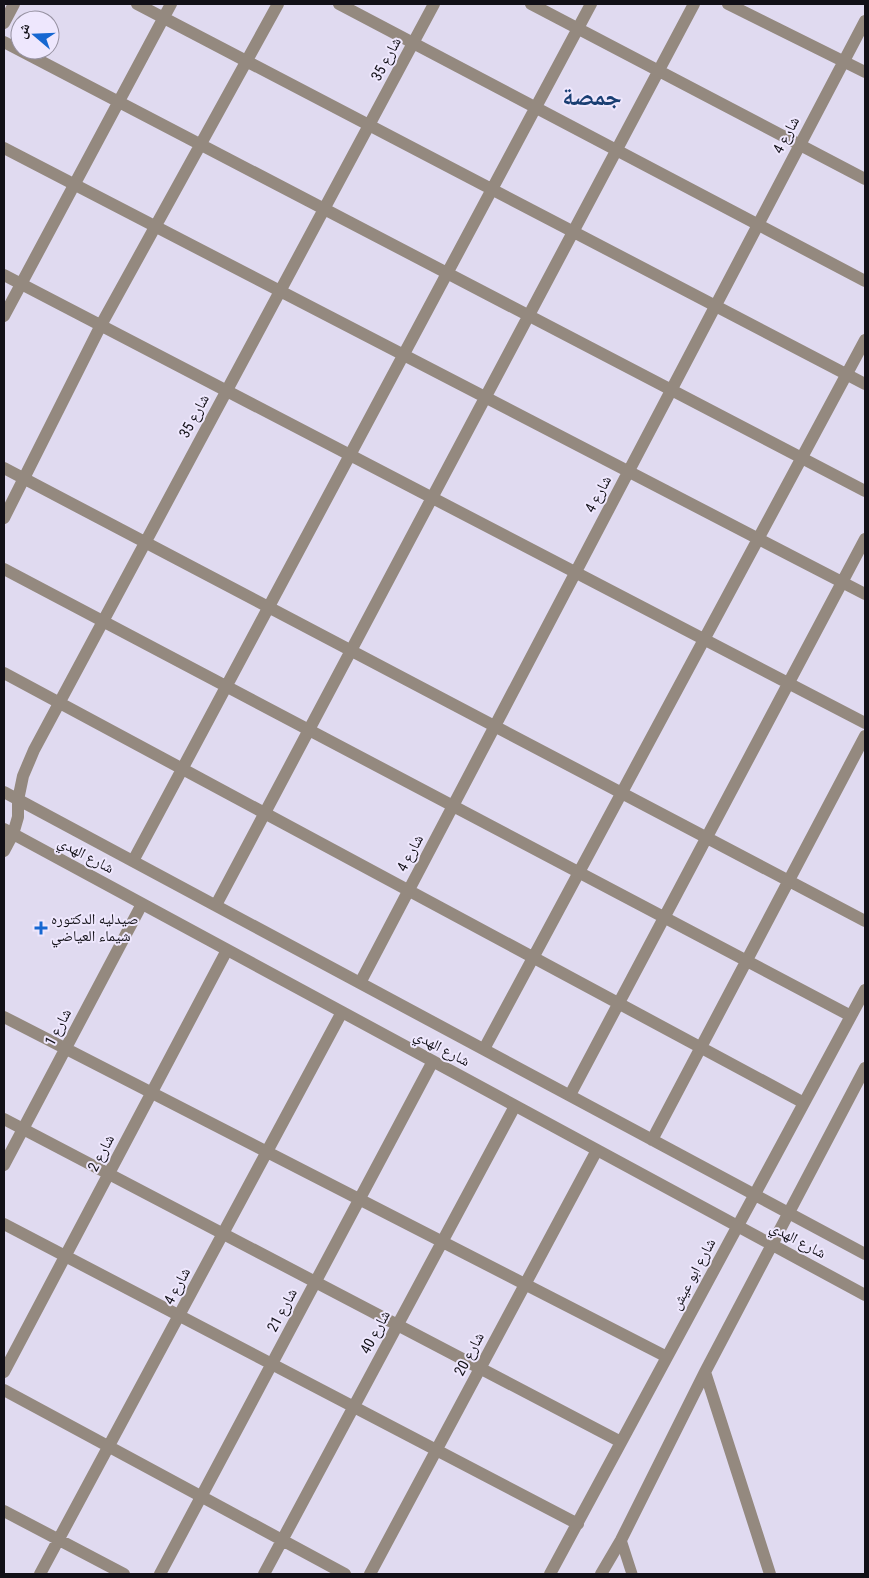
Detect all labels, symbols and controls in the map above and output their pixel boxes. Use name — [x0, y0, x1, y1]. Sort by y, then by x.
north arrow — [10, 10, 60, 60]
text: ش — [13, 21, 34, 41]
street label: شارع 35 — [367, 34, 406, 84]
district label: جمصة — [562, 82, 622, 111]
street label: شارع 4 — [769, 113, 804, 157]
street label: شارع 35 — [175, 391, 214, 441]
street label: شارع 4 — [581, 472, 616, 516]
street label: شارع 4 — [393, 831, 428, 875]
street label: شارع الهدي — [54, 833, 117, 880]
place label: صيدليه الدكتوره شيماء العياضي — [51, 910, 139, 948]
marker: صيدليه الدكتوره شيماء العياضي — [35, 922, 47, 934]
street label: شارع 1 — [41, 1005, 76, 1049]
street label: شارع الهدي — [410, 1026, 473, 1073]
street label: شارع 2 — [84, 1131, 119, 1175]
street label: شارع الهدي — [766, 1218, 829, 1265]
street label: شارع ابو عيش — [667, 1235, 720, 1313]
street label: شارع 4 — [160, 1264, 195, 1308]
street label: شارع 21 — [263, 1285, 302, 1335]
street label: شارع 40 — [356, 1307, 395, 1357]
street label: شارع 20 — [450, 1329, 489, 1379]

